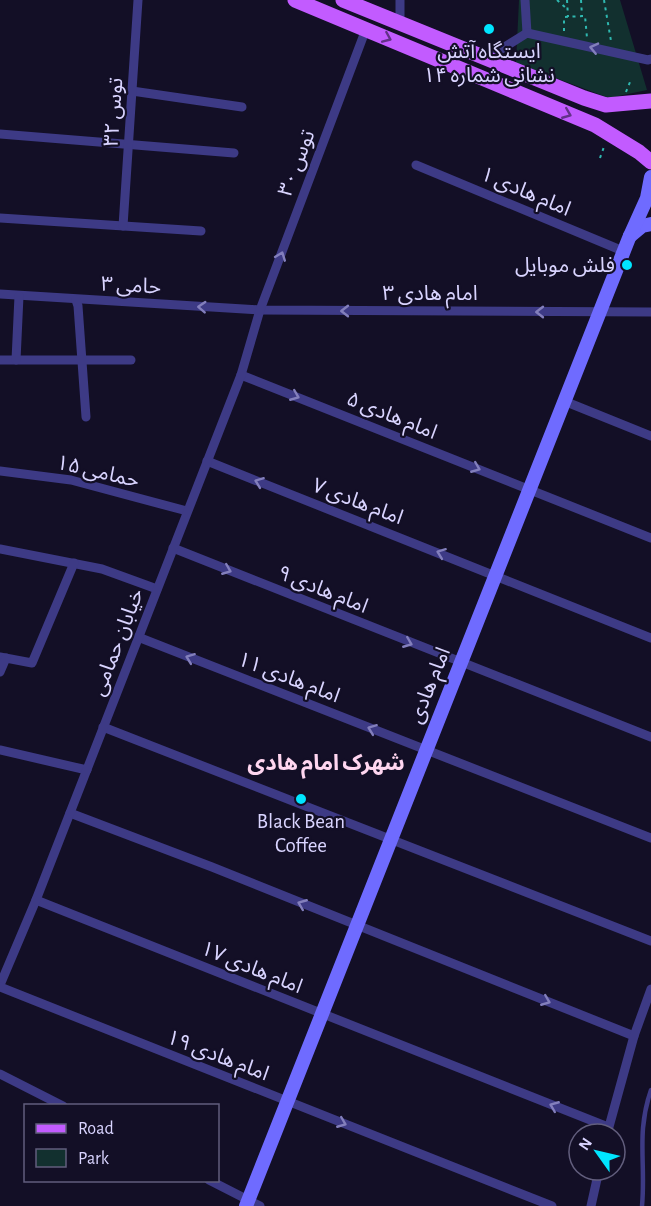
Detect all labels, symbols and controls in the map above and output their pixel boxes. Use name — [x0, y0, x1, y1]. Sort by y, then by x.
marker: ایستگاه آتش نشانی شماره ۱۴ — [482, 22, 496, 36]
one-way arrow — [381, 31, 392, 43]
place label: ایستگاه آتش نشانی شماره ۱۴ — [423, 39, 555, 87]
one-way arrow — [589, 42, 599, 55]
street label: توس ۳۲ — [101, 77, 127, 147]
one-way arrow — [561, 107, 572, 119]
street label: توس ۳۰ — [274, 127, 320, 200]
street label: امام هادی ۱ — [476, 163, 574, 224]
one-way arrow — [274, 251, 286, 262]
place label: فلش موبایل — [515, 255, 615, 277]
marker: فلش موبایل — [620, 258, 634, 272]
street label: حامی ۳ — [100, 273, 162, 299]
street label: امام هادی ۳ — [382, 283, 478, 309]
one-way arrow — [197, 301, 206, 314]
one-way arrow — [341, 305, 350, 317]
one-way arrow — [536, 306, 545, 318]
street label: امام هادی ۵ — [342, 388, 440, 448]
one-way arrow — [289, 389, 300, 401]
street label: حمامی ۱۵ — [54, 452, 141, 492]
one-way arrow — [470, 461, 481, 473]
street label: امام هادی ۷ — [308, 475, 406, 533]
one-way arrow — [255, 477, 266, 489]
one-way arrow — [436, 548, 447, 560]
street label: امام هادی ۹ — [273, 562, 371, 622]
one-way arrow — [221, 563, 232, 575]
street label: خیابان حمامی — [87, 586, 148, 699]
one-way arrow — [402, 636, 413, 648]
street label: امام هادی — [405, 644, 459, 728]
street label: امام هادی ۱۱ — [233, 648, 343, 711]
one-way arrow — [185, 652, 196, 665]
one-way arrow — [367, 724, 378, 736]
district label: شهرک امام هادی — [247, 752, 405, 779]
marker: Black Bean Coffee — [294, 792, 308, 806]
place label: Black Bean Coffee — [257, 811, 345, 856]
one-way arrow — [298, 899, 309, 911]
street label: امام هادی ۱۷ — [196, 938, 306, 1002]
one-way arrow — [540, 994, 551, 1007]
street label: امام هادی ۱۹ — [162, 1026, 272, 1089]
one-way arrow — [549, 1101, 560, 1113]
legend — [24, 1104, 219, 1182]
one-way arrow — [336, 1116, 347, 1128]
text: Road — [78, 1120, 114, 1138]
north arrow — [567, 1122, 627, 1182]
text: N — [576, 1135, 595, 1153]
text: Park — [78, 1150, 110, 1168]

